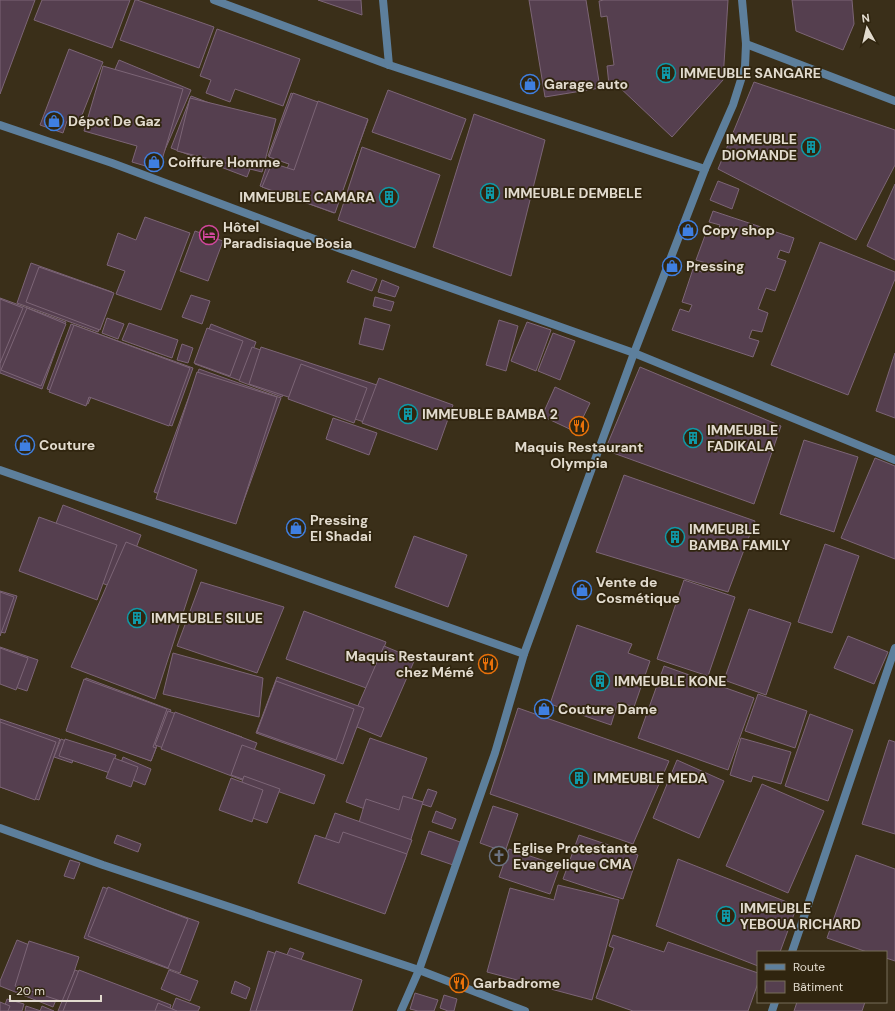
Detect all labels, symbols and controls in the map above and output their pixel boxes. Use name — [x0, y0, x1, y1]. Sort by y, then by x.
north arrow — [847, 8, 887, 48]
text: N — [861, 11, 871, 26]
building icon: IMMEUBLE SANGARE — [655, 62, 677, 84]
place label: IMMEUBLE SANGARE — [680, 64, 821, 82]
shop icon: Garage auto — [519, 73, 541, 95]
place label: Garage auto — [544, 75, 628, 93]
shop icon: Dépot De Gaz — [43, 110, 65, 132]
place label: Dépot De Gaz — [68, 112, 161, 130]
place label: IMMEUBLE DIOMANDE — [722, 130, 797, 164]
building icon: IMMEUBLE DIOMANDE — [800, 136, 822, 158]
shop icon: Coiffure Homme — [143, 151, 165, 173]
place label: Coiffure Homme — [168, 153, 280, 171]
building icon: IMMEUBLE DEMBELE — [479, 182, 501, 204]
place label: IMMEUBLE DEMBELE — [504, 184, 642, 202]
building icon: IMMEUBLE CAMARA — [378, 186, 400, 208]
place label: IMMEUBLE CAMARA — [239, 188, 375, 206]
place label: Hôtel Paradisiaque Bosia — [223, 218, 352, 252]
shop icon: Copy shop — [677, 219, 699, 241]
place label: Copy shop — [702, 221, 775, 239]
hotel icon: Hôtel Paradisiaque Bosia — [198, 224, 220, 246]
shop icon: Pressing — [661, 255, 683, 277]
place label: Pressing — [686, 257, 744, 275]
building icon: IMMEUBLE BAMBA 2 — [397, 403, 419, 425]
place label: IMMEUBLE BAMBA 2 — [422, 405, 558, 423]
restaurant icon: Maquis Restaurant Olympia — [568, 415, 590, 437]
place label: IMMEUBLE FADIKALA — [707, 421, 778, 455]
building icon: IMMEUBLE FADIKALA — [682, 427, 704, 449]
shop icon: Couture — [14, 434, 36, 456]
place label: Couture — [39, 436, 95, 454]
place label: Maquis Restaurant Olympia — [515, 438, 643, 472]
place label: Pressing El Shadai — [310, 511, 372, 545]
shop icon: Pressing El Shadai — [285, 517, 307, 539]
place label: IMMEUBLE BAMBA FAMILY — [689, 520, 791, 554]
building icon: IMMEUBLE BAMBA FAMILY — [664, 526, 686, 548]
place label: Vente de Cosmétique — [596, 573, 680, 607]
shop icon: Vente de Cosmétique — [571, 579, 593, 601]
building icon: IMMEUBLE SILUE — [126, 607, 148, 629]
place label: IMMEUBLE SILUE — [151, 609, 263, 627]
place label: Maquis Restaurant chez Mémé — [345, 647, 474, 681]
restaurant icon: Maquis Restaurant chez Mémé — [477, 653, 499, 675]
building icon: IMMEUBLE KONE — [589, 670, 611, 692]
place label: IMMEUBLE KONE — [614, 672, 726, 690]
shop icon: Couture Dame — [533, 698, 555, 720]
place label: Couture Dame — [558, 700, 657, 718]
building icon: IMMEUBLE MEDA — [568, 767, 590, 789]
place label: IMMEUBLE MEDA — [593, 769, 707, 787]
place label: Eglise Protestante Evangelique CMA — [513, 839, 637, 873]
church icon: Eglise Protestante Evangelique CMA — [488, 845, 510, 867]
place label: IMMEUBLE YEBOUA RICHARD — [740, 899, 861, 933]
building icon: IMMEUBLE YEBOUA RICHARD — [715, 905, 737, 927]
legend — [757, 951, 887, 1003]
text: Route — [793, 959, 825, 975]
restaurant icon: Garbadrome — [448, 972, 470, 994]
place label: Garbadrome — [473, 974, 560, 992]
scale bar — [10, 977, 101, 1003]
text: Bâtiment — [793, 979, 844, 995]
text: 20 m — [16, 983, 45, 999]

